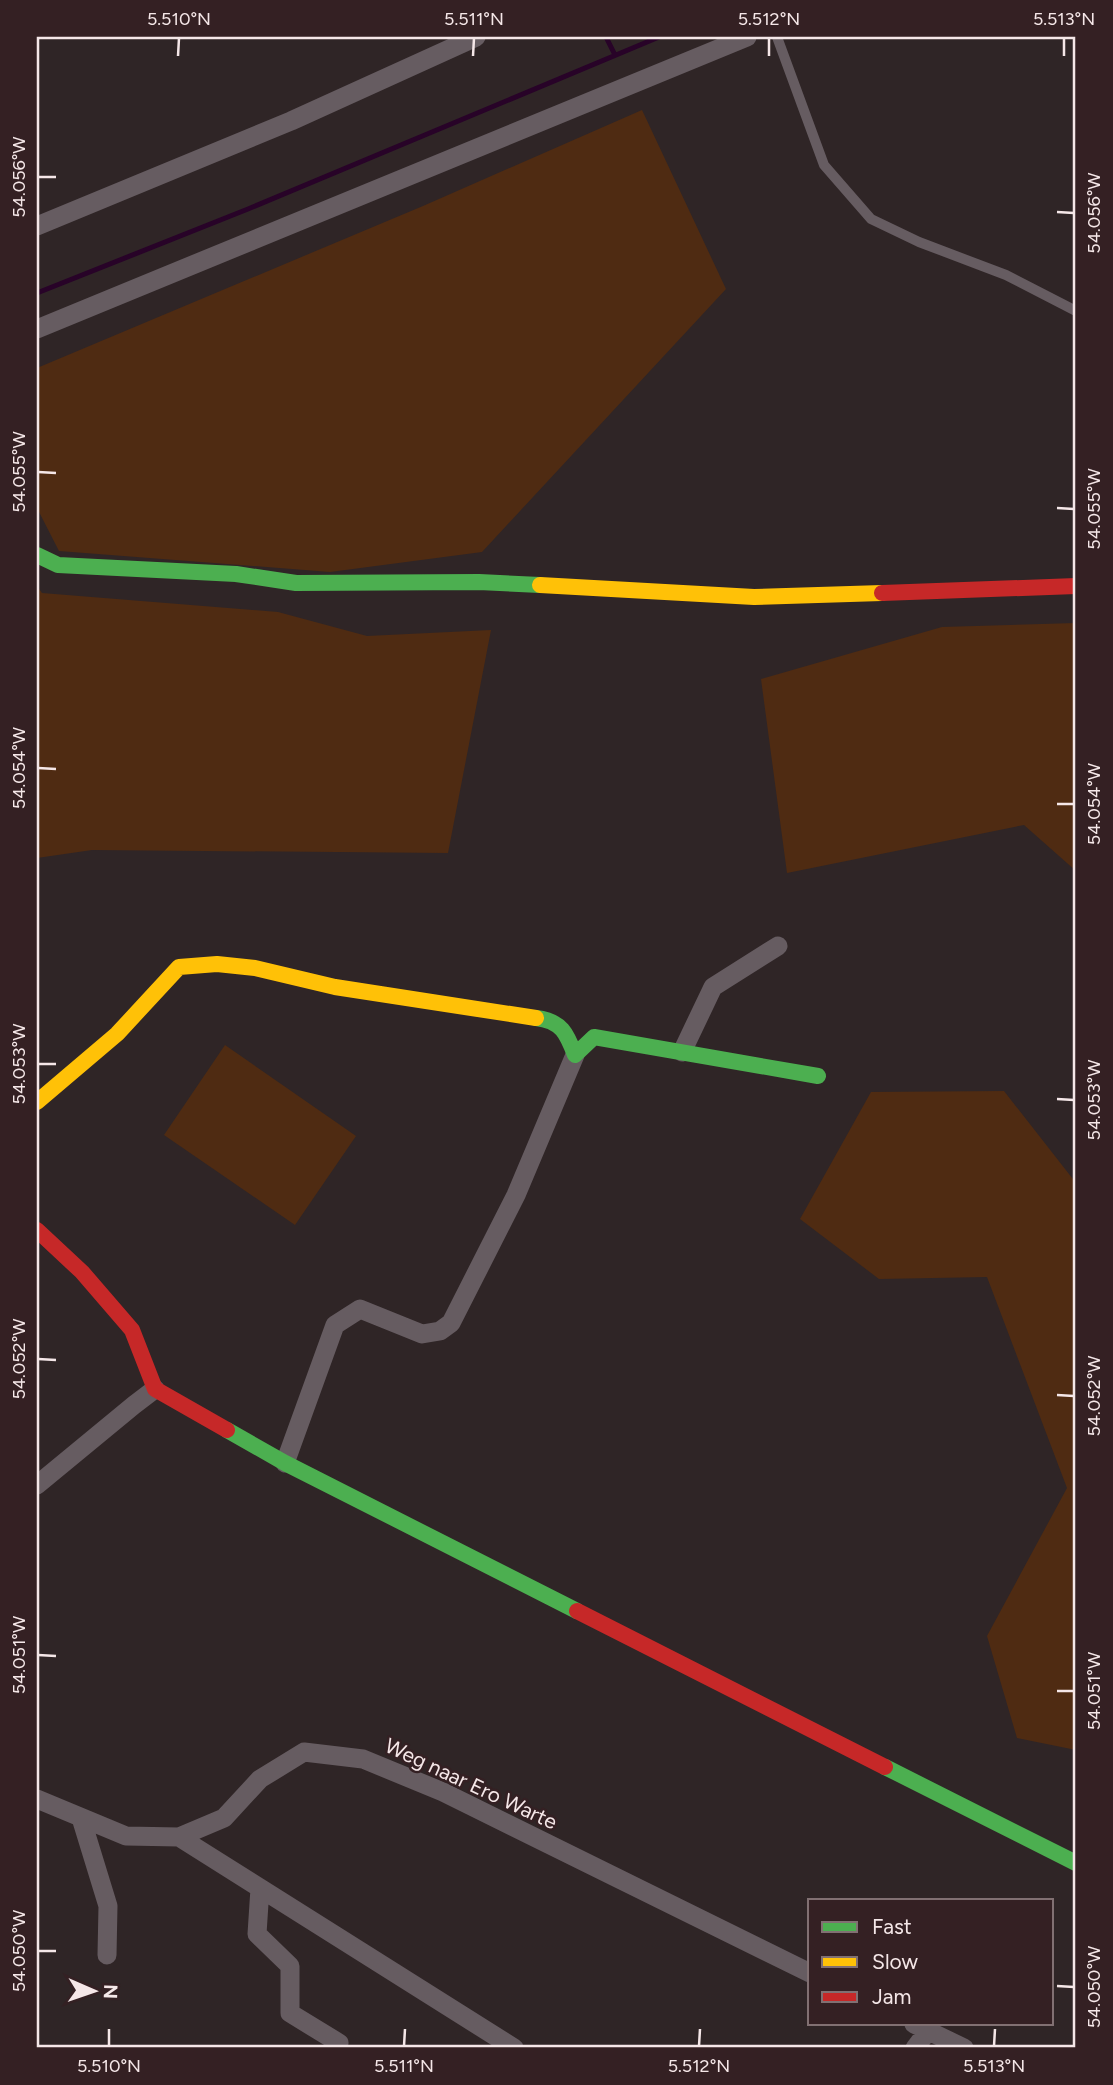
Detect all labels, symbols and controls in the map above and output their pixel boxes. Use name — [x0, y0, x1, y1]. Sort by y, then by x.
text: 5.510°N — [147, 8, 211, 30]
text: 5.511°N — [444, 8, 504, 30]
text: 5.512°N — [738, 8, 800, 30]
text: 5.513°N — [1033, 8, 1095, 30]
text: 54.056°W — [8, 136, 30, 218]
text: 54.056°W — [1083, 172, 1105, 254]
text: 54.055°W — [8, 431, 30, 513]
text: 54.055°W — [1083, 468, 1105, 550]
text: 54.054°W — [8, 726, 30, 809]
text: 54.054°W — [1083, 762, 1105, 845]
text: 54.053°W — [8, 1023, 30, 1104]
text: 54.053°W — [1083, 1059, 1105, 1140]
text: 54.052°W — [8, 1318, 30, 1400]
text: 54.052°W — [1083, 1355, 1105, 1437]
text: 54.051°W — [8, 1615, 30, 1694]
text: 54.051°W — [1083, 1651, 1105, 1730]
street label: Weg naar Ero Warte — [381, 1733, 561, 1834]
legend — [808, 1899, 1054, 2025]
text: 54.050°W — [8, 1909, 30, 1992]
text: Fast — [872, 1914, 912, 1939]
text: 54.050°W — [1083, 1945, 1105, 2028]
text: Slow — [872, 1949, 918, 1974]
north arrow — [60, 1955, 130, 2025]
text: N — [99, 1984, 122, 1999]
text: Jam — [872, 1984, 911, 2009]
text: 5.510°N — [77, 2055, 141, 2077]
text: 5.511°N — [374, 2055, 434, 2077]
text: 5.512°N — [668, 2055, 730, 2077]
text: 5.513°N — [963, 2055, 1025, 2077]

